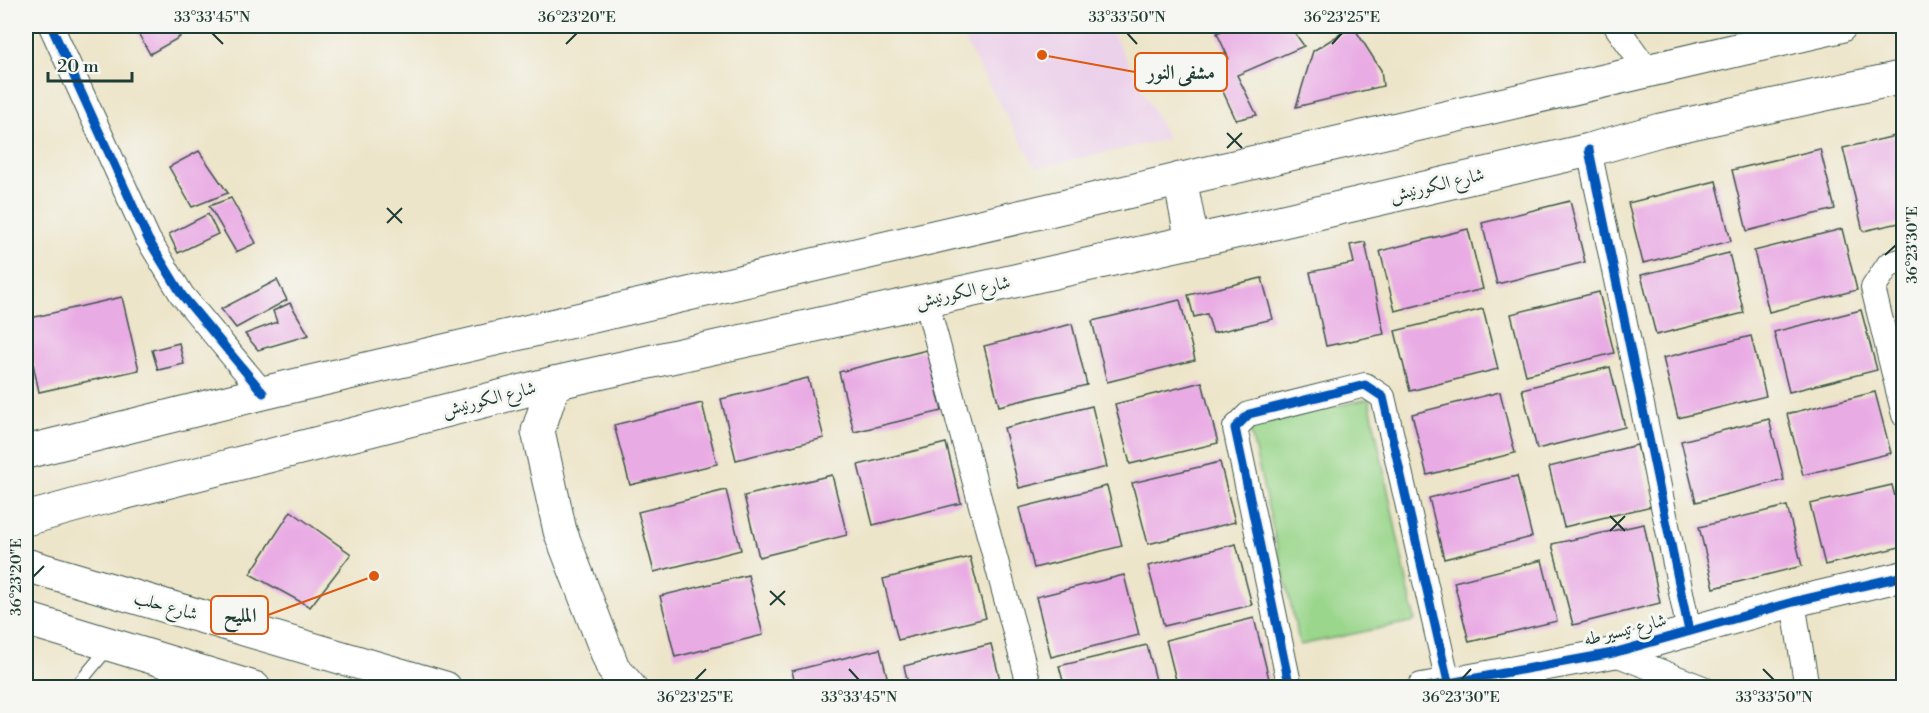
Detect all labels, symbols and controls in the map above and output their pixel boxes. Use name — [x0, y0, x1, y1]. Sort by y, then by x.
text: 33°33'45"N — [174, 8, 250, 27]
text: 36°23'20"E — [538, 8, 616, 27]
text: 33°33'50"N — [1088, 8, 1166, 27]
text: 36°23'25"E — [1304, 8, 1380, 27]
scale bar — [48, 45, 132, 83]
callout: مشفى النور — [1135, 53, 1227, 91]
text: 20 m — [57, 55, 99, 78]
text: مشفى النور — [1145, 61, 1215, 87]
street label: شارع الكورنيش — [1388, 163, 1487, 210]
text: 36°23'30"E — [1903, 206, 1922, 284]
street label: شارع الكورنيش — [914, 271, 1013, 316]
street label: شارع الكورنيش — [440, 376, 539, 425]
text: 36°23'20"E — [7, 538, 26, 616]
street label: شارع حلب — [131, 586, 201, 629]
callout: المليح — [211, 596, 268, 634]
text: المليح — [223, 604, 257, 633]
street label: شارع تيسير طه — [1581, 609, 1670, 654]
text: 36°23'25"E — [657, 688, 733, 707]
text: 33°33'45"N — [821, 688, 897, 707]
text: 36°23'30"E — [1422, 688, 1500, 707]
text: 33°33'50"N — [1735, 688, 1813, 707]

